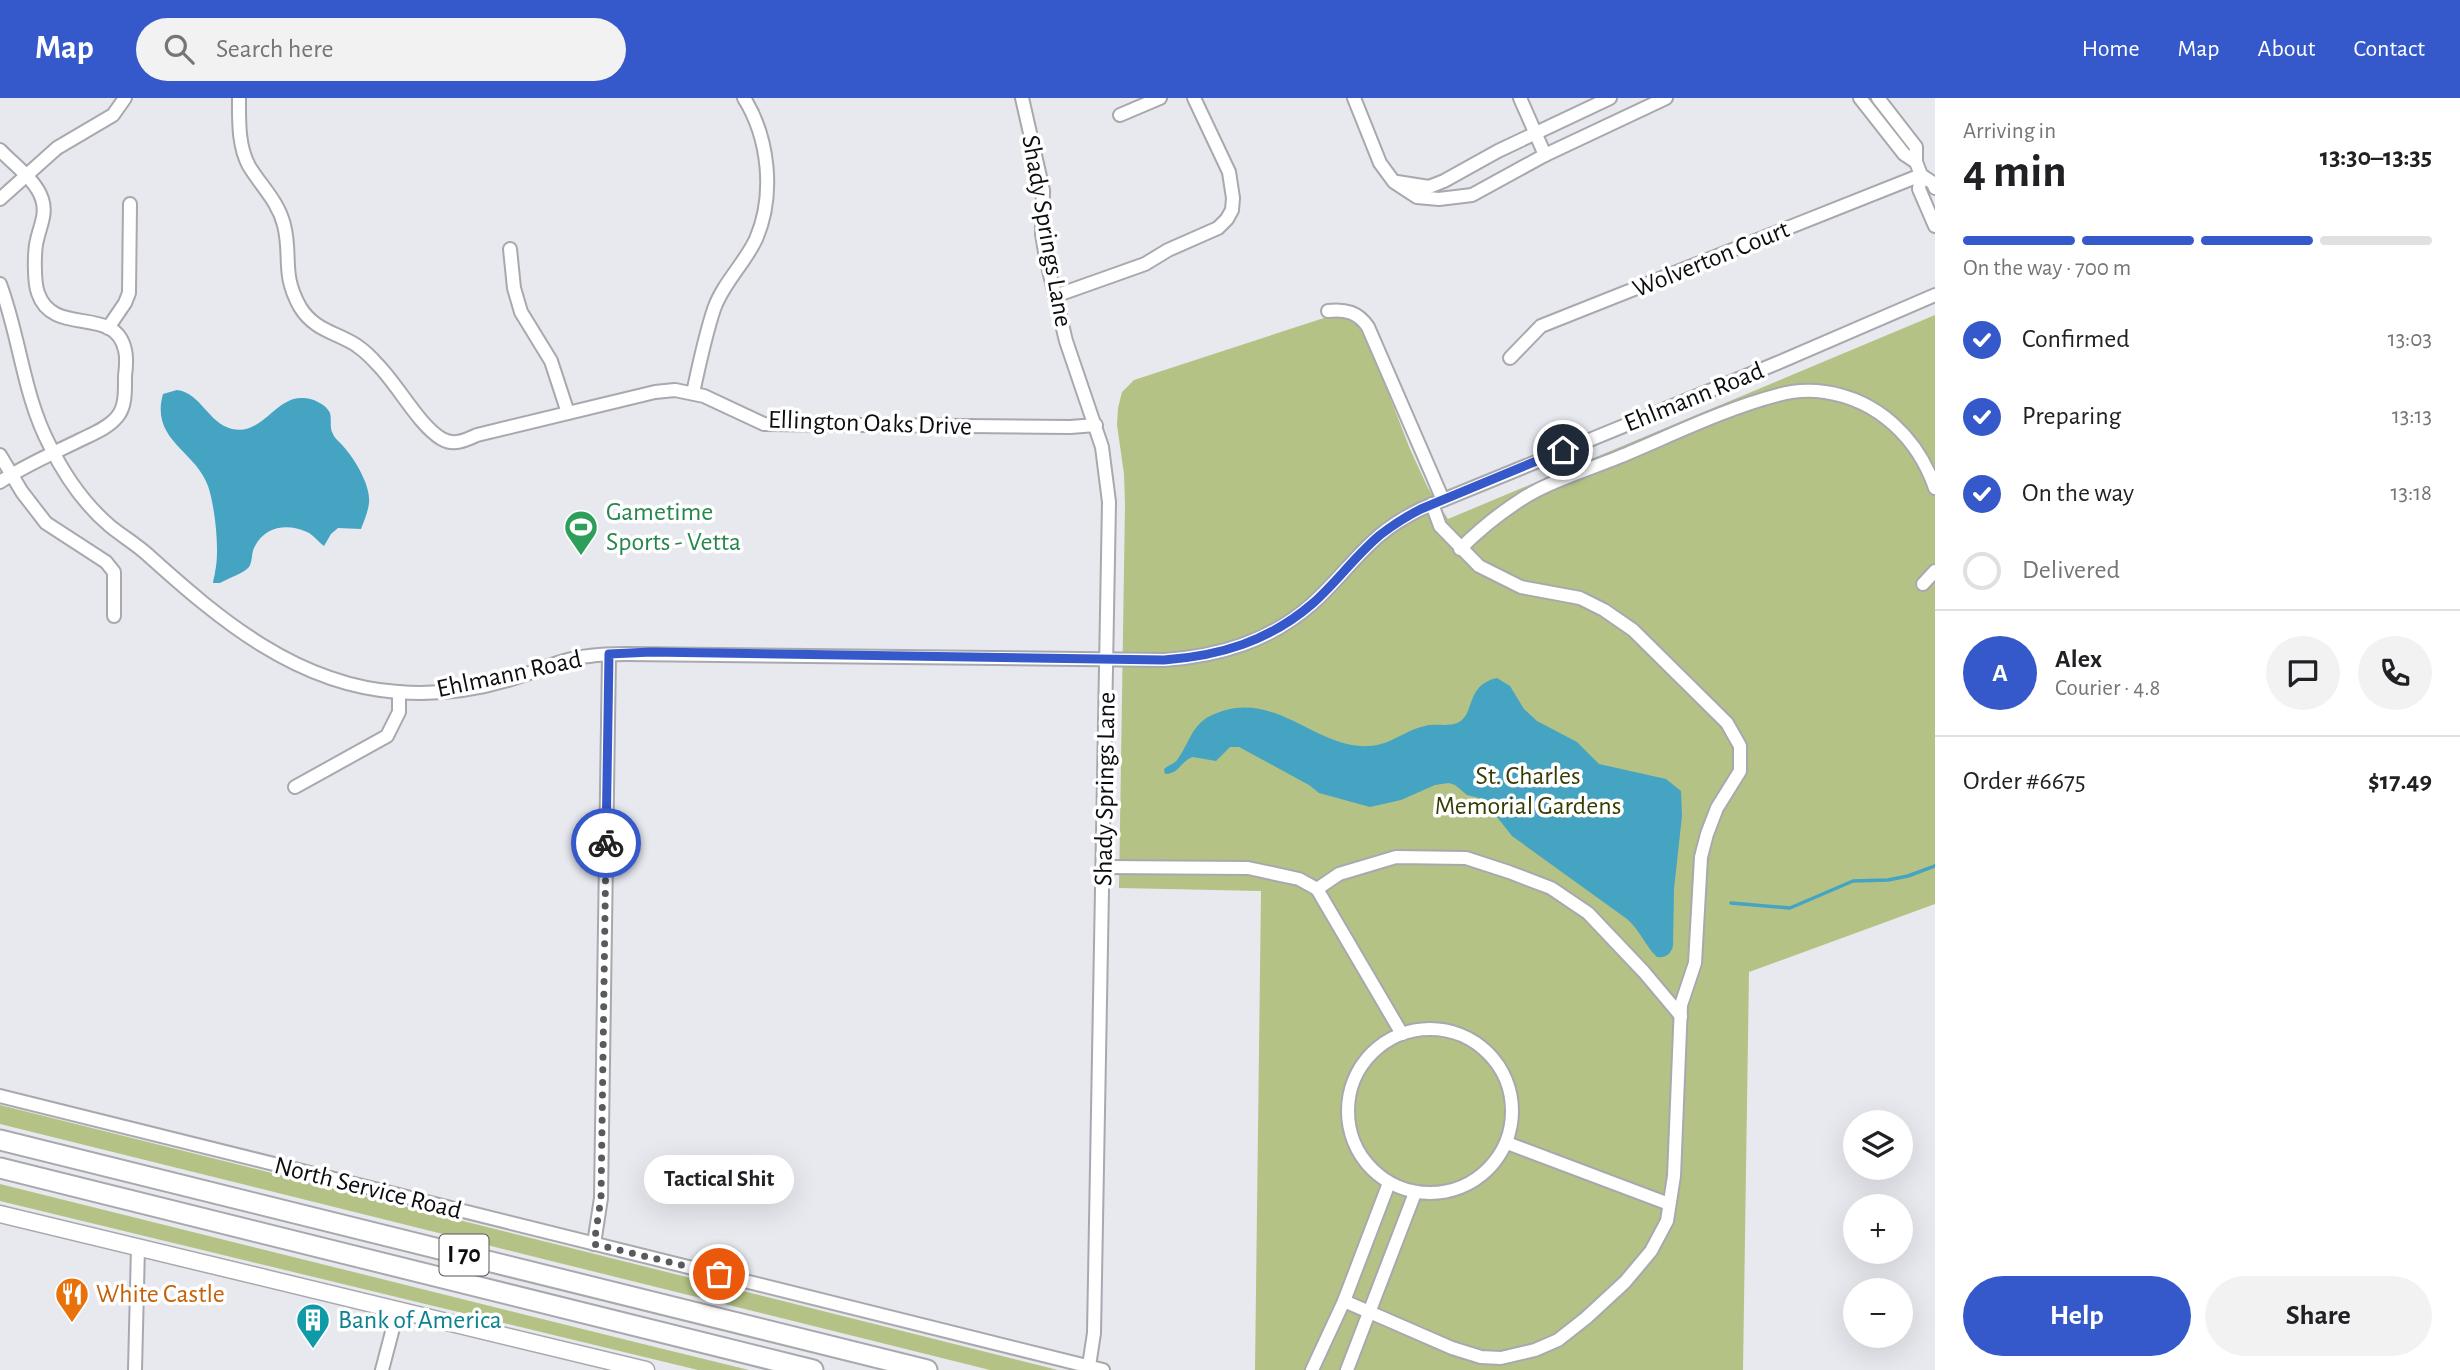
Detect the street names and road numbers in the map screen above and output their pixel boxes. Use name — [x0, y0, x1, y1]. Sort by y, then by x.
street label: Shady Springs Lane — [1017, 133, 1077, 329]
street label: Wolverton Court — [1629, 216, 1793, 302]
street label: Ehlmann Road — [1621, 357, 1767, 437]
street label: Ellington Oaks Drive — [767, 406, 973, 440]
street label: Ehlmann Road — [434, 646, 584, 702]
street label: Shady Springs Lane — [1090, 692, 1120, 886]
street label: North Service Road — [272, 1152, 464, 1224]
road number: I 70 — [440, 1234, 489, 1275]

